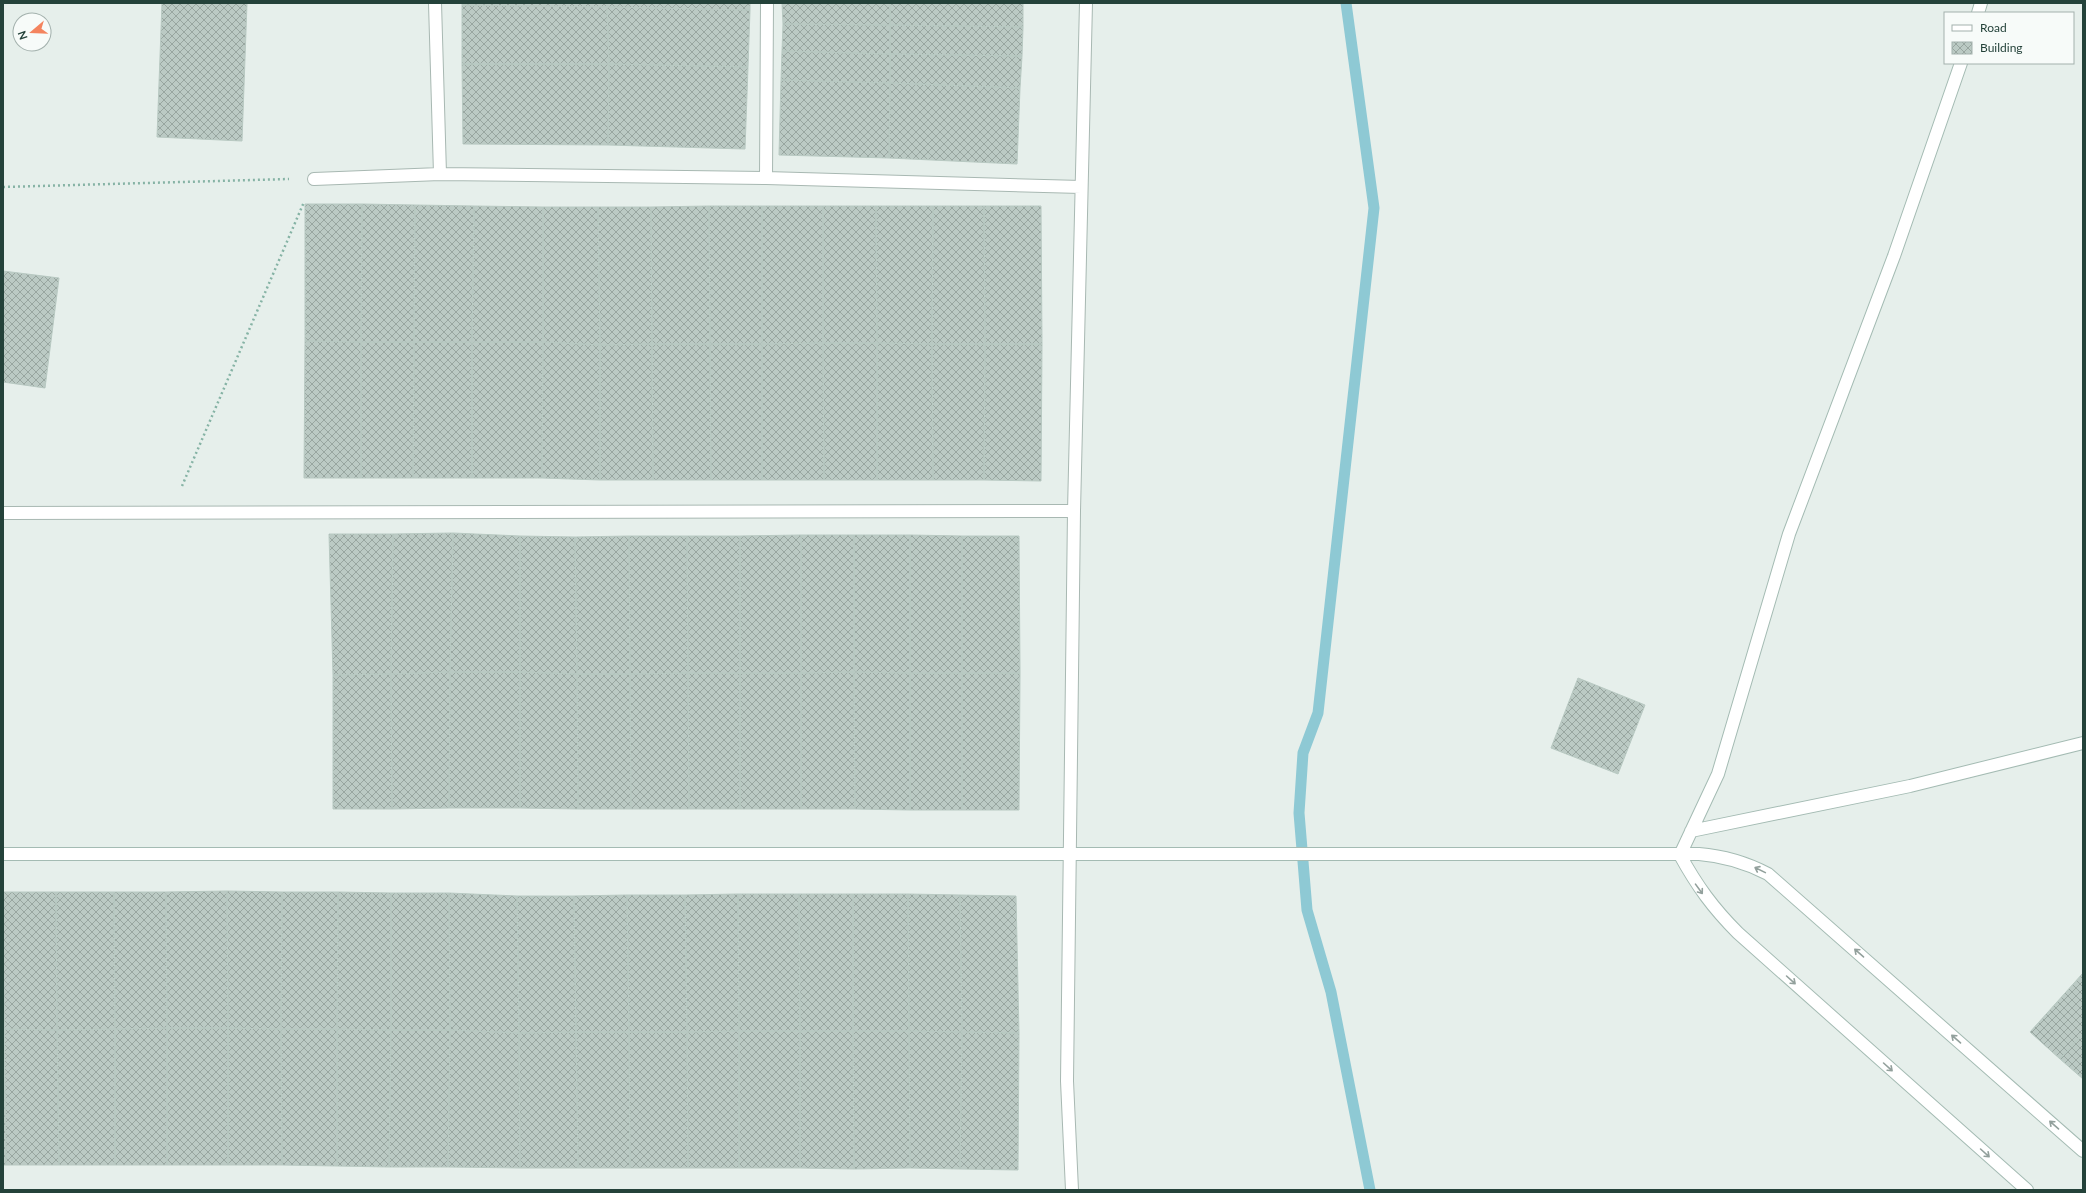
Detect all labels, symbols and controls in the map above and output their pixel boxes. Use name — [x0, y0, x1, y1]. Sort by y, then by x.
north arrow — [12, 12, 52, 52]
legend — [1944, 12, 2074, 64]
text: Road — [1980, 20, 2007, 35]
text: N — [15, 29, 30, 42]
text: Building — [1980, 40, 2023, 55]
one-way arrow — [1754, 866, 1766, 873]
one-way arrow — [1695, 883, 1703, 894]
one-way arrow — [1853, 949, 1864, 958]
one-way arrow — [1786, 976, 1796, 985]
one-way arrow — [1951, 1035, 1961, 1044]
one-way arrow — [1883, 1062, 1893, 1071]
one-way arrow — [2048, 1121, 2059, 1130]
one-way arrow — [1980, 1148, 1990, 1158]

